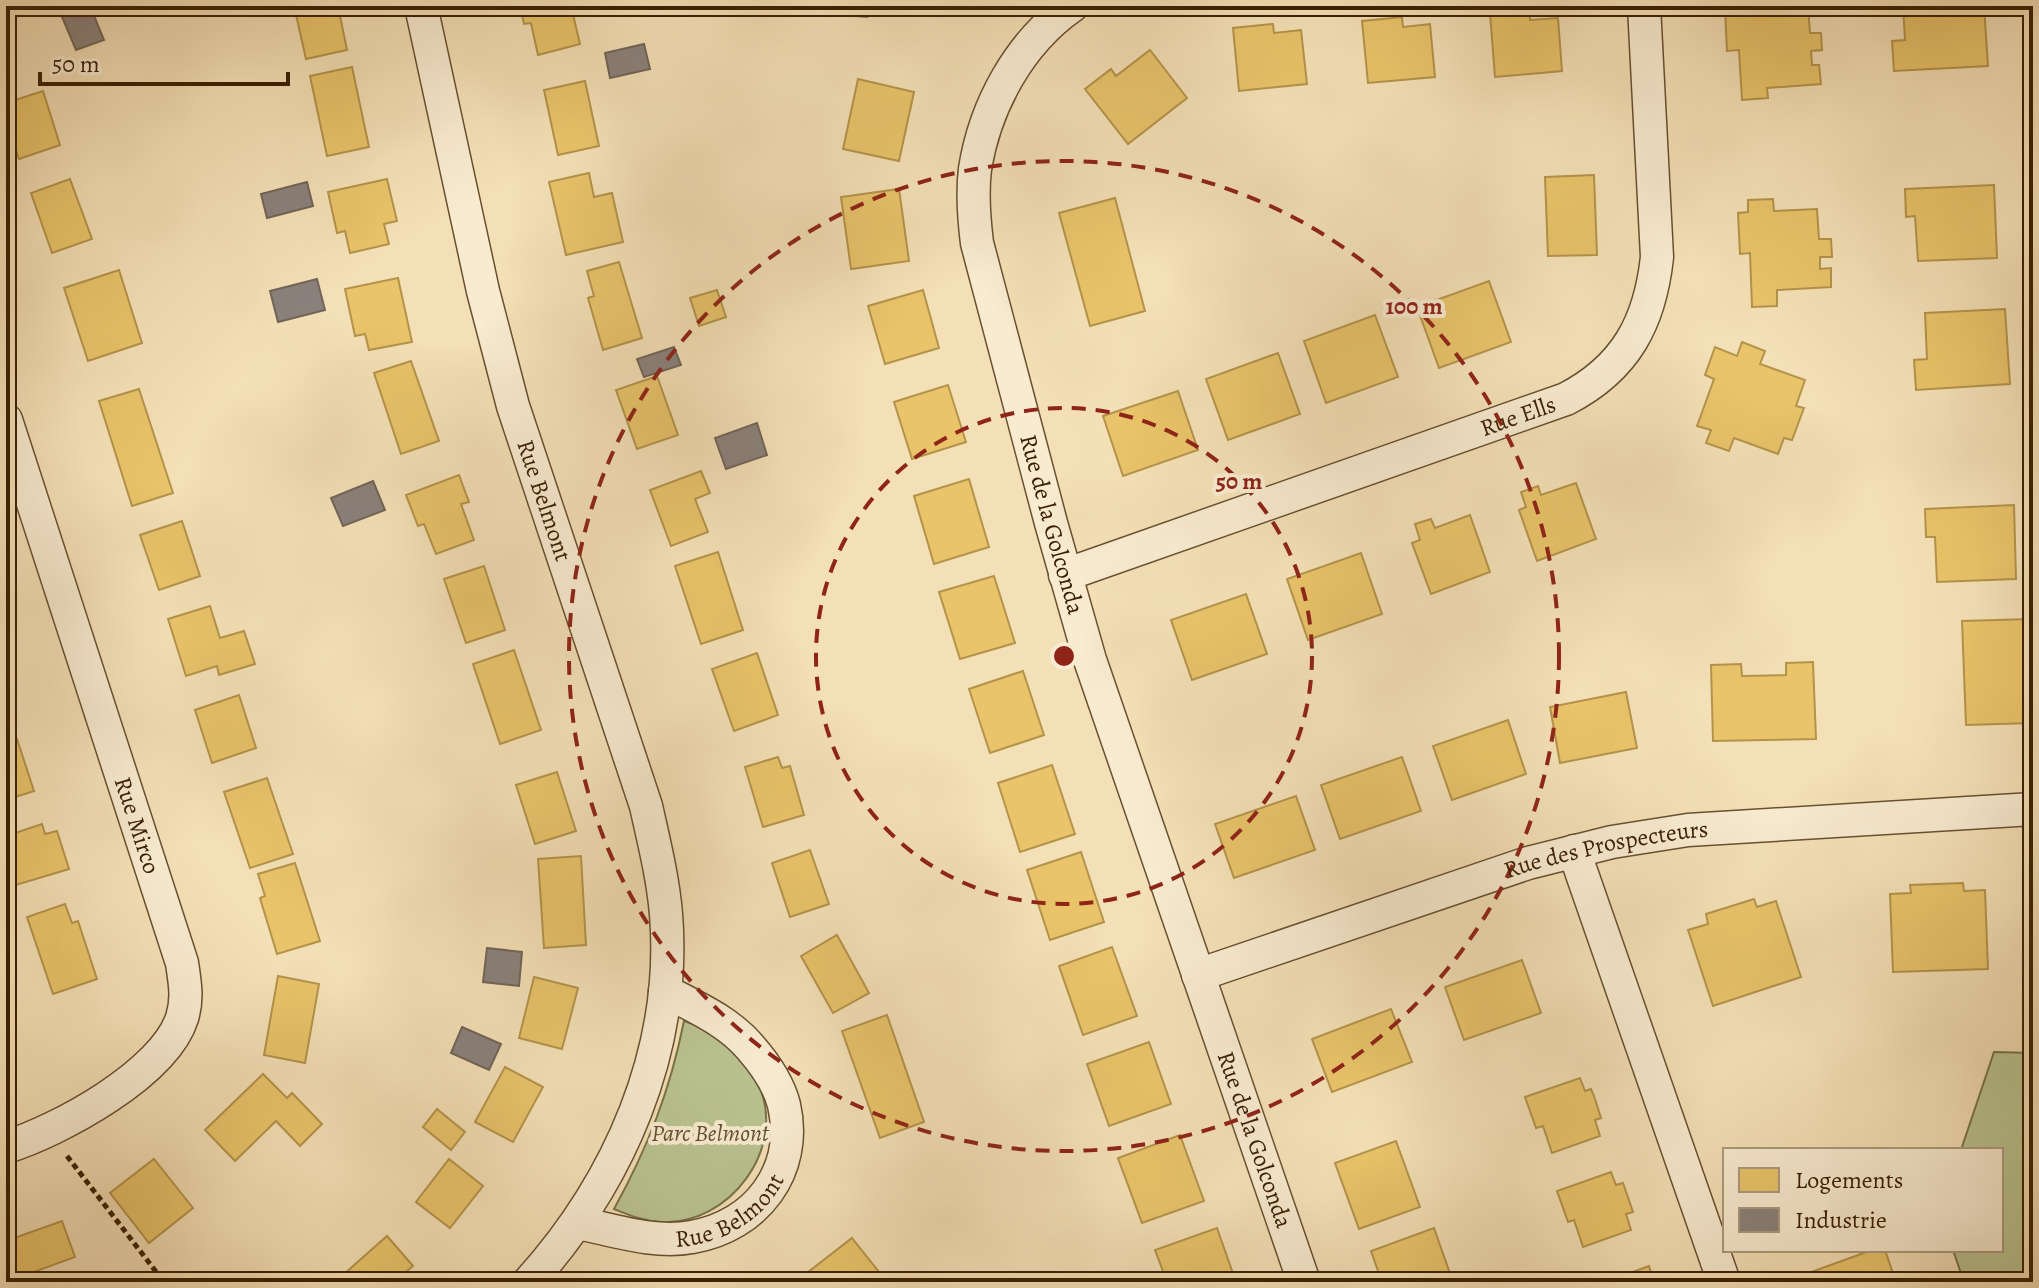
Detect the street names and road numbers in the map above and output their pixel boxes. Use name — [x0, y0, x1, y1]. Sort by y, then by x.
street label: Rue Ells — [1476, 388, 1560, 444]
street label: Rue de la Golconda — [1012, 431, 1092, 619]
street label: Rue Belmont — [509, 435, 580, 565]
street label: Rue Mirco — [107, 773, 168, 878]
street label: Rue des Prospecteurs — [1500, 813, 1709, 886]
street label: Rue de la Golconda — [1210, 1047, 1300, 1233]
street label: Rue Belmont — [674, 1168, 792, 1255]

